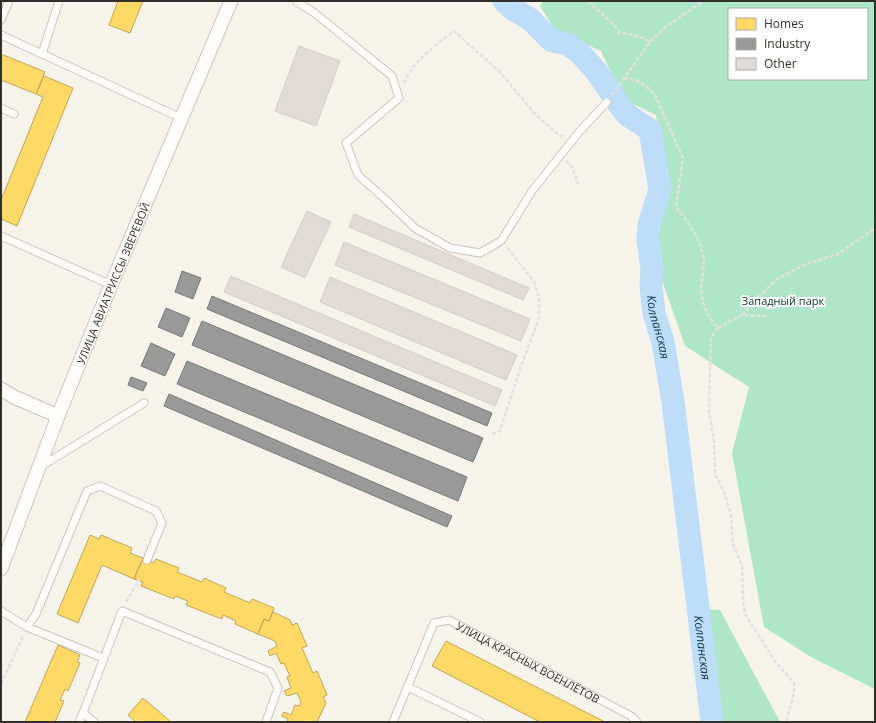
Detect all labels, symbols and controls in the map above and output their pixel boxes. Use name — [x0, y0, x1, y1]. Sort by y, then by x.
legend — [728, 8, 868, 80]
text: Homes — [764, 15, 804, 32]
text: Industry — [764, 35, 811, 52]
text: Other — [764, 55, 797, 72]
street label: УЛИЦА АВИАТРИССЫ ЗВЕРЕВОЙ — [72, 200, 153, 366]
park label: Западный парк — [742, 293, 825, 308]
water label: Колпанская — [644, 294, 674, 360]
water label: Колпанская — [691, 614, 715, 681]
street label: УЛИЦА КРАСНЫХ ВОЕНЛЁТОВ — [454, 618, 603, 706]

